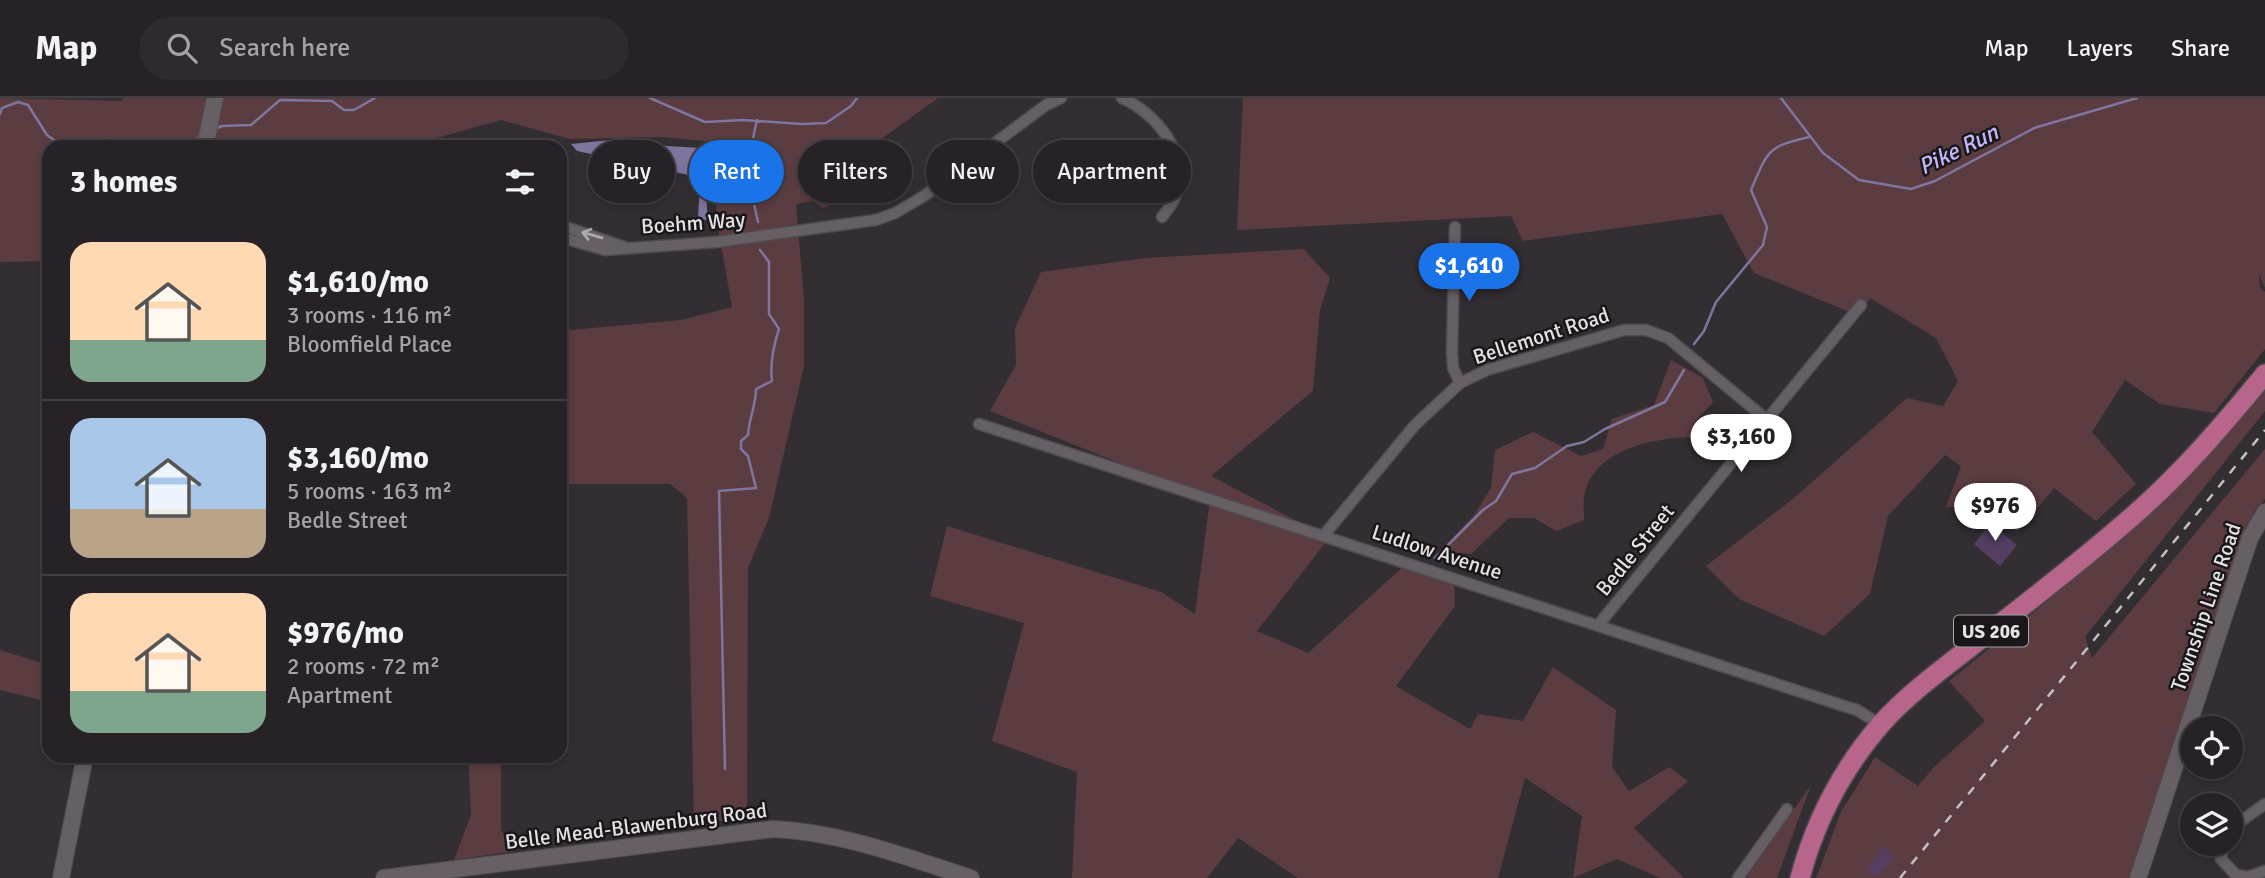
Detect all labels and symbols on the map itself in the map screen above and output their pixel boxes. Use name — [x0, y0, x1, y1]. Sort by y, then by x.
water label: Pike Run — [1913, 117, 2004, 181]
street label: Boehm Way — [640, 206, 746, 240]
one-way arrow — [582, 228, 604, 241]
pin: $1,610 — [1412, 244, 1526, 303]
street label: Bellemont Road — [1470, 302, 1612, 370]
pin: $3,160 — [1684, 414, 1798, 474]
pin: $976 — [1954, 484, 2036, 543]
street label: Bedle Street — [1590, 499, 1680, 601]
street label: Ludlow Avenue — [1369, 519, 1505, 585]
street label: Township Line Road — [2165, 520, 2247, 694]
road number: US 206 — [1954, 616, 2028, 646]
street label: Belle Mead-Blawenburg Road — [504, 797, 768, 855]

